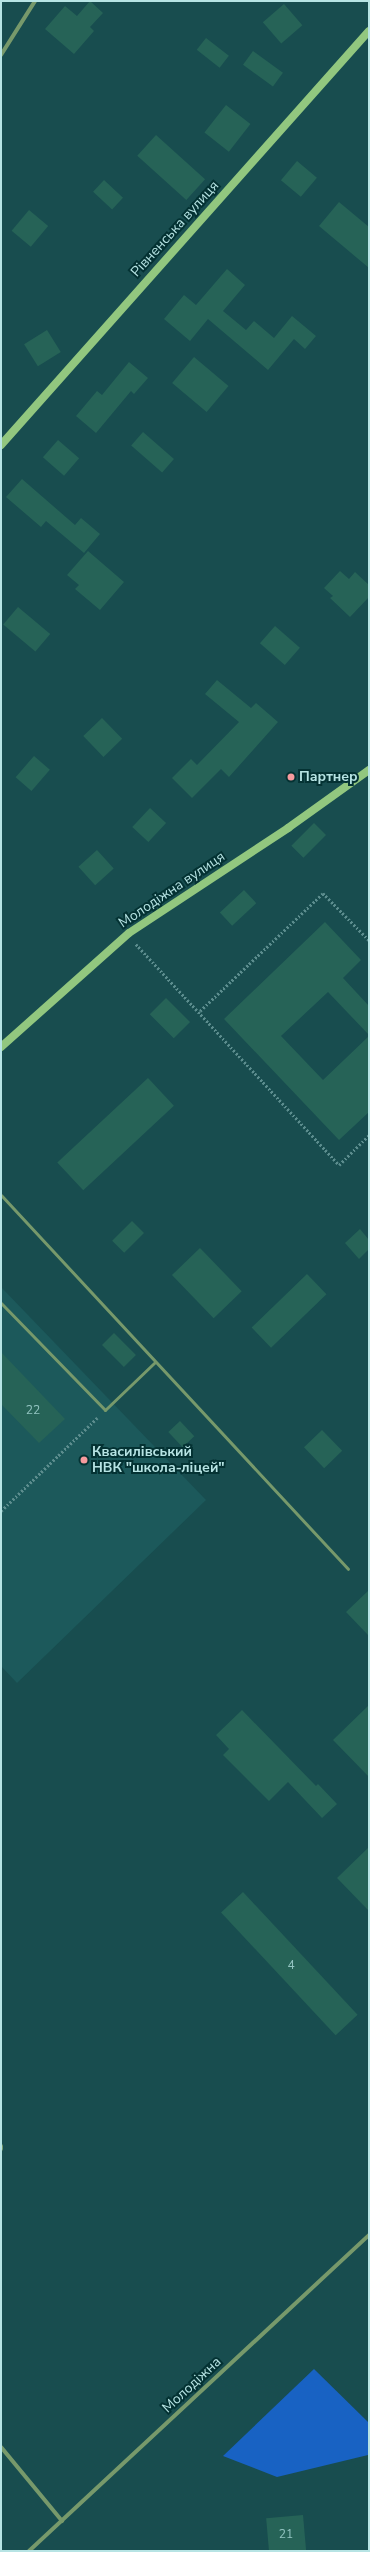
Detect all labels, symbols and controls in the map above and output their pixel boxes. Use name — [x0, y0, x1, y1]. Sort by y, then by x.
street label: Рівненська вулиця — [128, 178, 222, 280]
place label: Партнер — [299, 769, 358, 785]
marker: Партнер — [286, 772, 296, 782]
street label: Молодіжна вулиця — [116, 848, 228, 932]
house number: 22 — [26, 1404, 40, 1418]
place label: Квасилівський НВК "школа-ліцей" — [92, 1444, 225, 1476]
marker: Квасилівський НВК "школа-ліцей" — [79, 1455, 89, 1465]
house number: 4 — [287, 1959, 295, 1973]
street label: Молодіжна — [159, 2354, 225, 2416]
house number: 21 — [279, 2528, 293, 2542]

